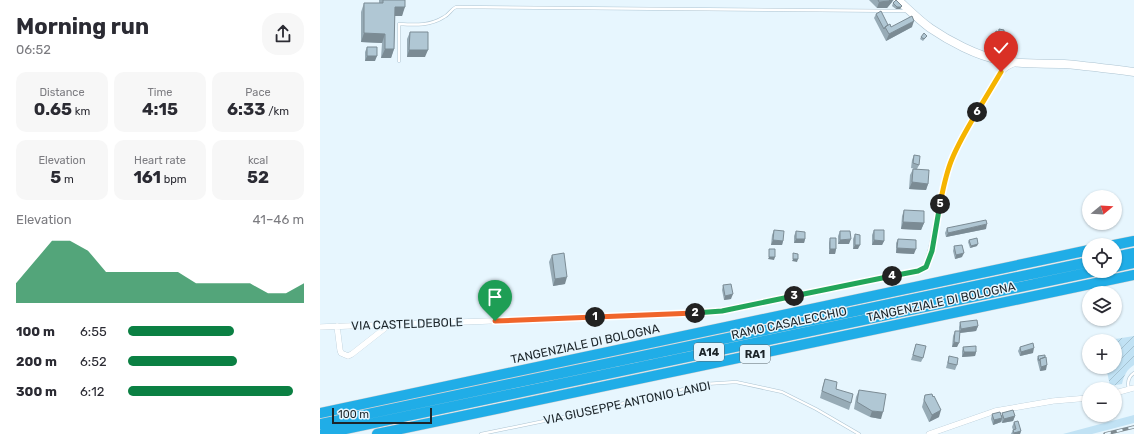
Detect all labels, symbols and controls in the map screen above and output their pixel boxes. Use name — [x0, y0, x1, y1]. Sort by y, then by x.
text: Morning run — [16, 13, 149, 40]
button: share — [262, 13, 304, 55]
pin — [984, 31, 1018, 72]
icon: check — [990, 37, 1012, 59]
text: 06:52 — [16, 42, 51, 57]
text: Distance — [39, 86, 85, 99]
text: Time — [148, 86, 172, 99]
text: Pace — [245, 86, 271, 99]
text: 0.65 — [34, 99, 72, 119]
text: 4:15 — [142, 99, 178, 119]
text: 6:33 — [227, 99, 265, 119]
pin: 6 — [967, 102, 987, 122]
text: km — [72, 105, 90, 118]
text: /km — [265, 105, 289, 118]
text: 6 — [973, 105, 981, 118]
text: Elevation — [38, 154, 86, 167]
text: Heart rate — [134, 154, 186, 167]
text: kcal — [248, 154, 268, 167]
text: 5 — [50, 167, 61, 187]
text: 161 — [133, 167, 161, 187]
text: 52 — [247, 167, 269, 187]
text: m — [61, 173, 74, 186]
text: bpm — [161, 173, 187, 186]
north arrow — [1082, 190, 1122, 230]
map controls — [1082, 190, 1122, 422]
pin: 5 — [930, 194, 950, 214]
text: 5 — [936, 197, 944, 210]
text: Elevation — [16, 212, 72, 227]
text: 41–46 m — [253, 212, 304, 227]
button: locate — [1082, 238, 1122, 278]
pin: 4 — [882, 266, 902, 286]
text: 4 — [888, 269, 896, 282]
street label: TANGENZIALE DI BOLOGNA — [865, 279, 1017, 325]
pin — [478, 280, 512, 321]
icon: arrive — [484, 286, 506, 308]
pin: 3 — [784, 286, 804, 306]
button: layers — [1082, 286, 1122, 326]
text: 3 — [790, 289, 798, 302]
pin: 2 — [685, 303, 705, 323]
street label: RAMO CASALECCHIO — [730, 304, 848, 342]
text: 2 — [691, 306, 699, 319]
pin: 1 — [585, 307, 605, 327]
text: 1 — [592, 310, 598, 323]
street label: VIA CASTELDEBOLE — [351, 315, 463, 333]
street label: TANGENZIALE DI BOLOGNA — [509, 321, 661, 367]
text: 100 m — [16, 324, 55, 339]
text: 6:55 — [80, 324, 107, 339]
button: + — [1082, 334, 1122, 374]
road number: A14 — [694, 343, 724, 361]
road number: RA1 — [740, 345, 770, 363]
text: 200 m — [16, 354, 57, 369]
text: 6:52 — [80, 354, 107, 369]
street label: VIA GIUSEPPE ANTONIO LANDI — [542, 378, 712, 428]
button: − — [1082, 382, 1122, 422]
text: 300 m — [16, 384, 57, 399]
text: 6:12 — [80, 384, 104, 399]
scale bar — [332, 406, 432, 425]
text: 100 m — [338, 408, 369, 421]

